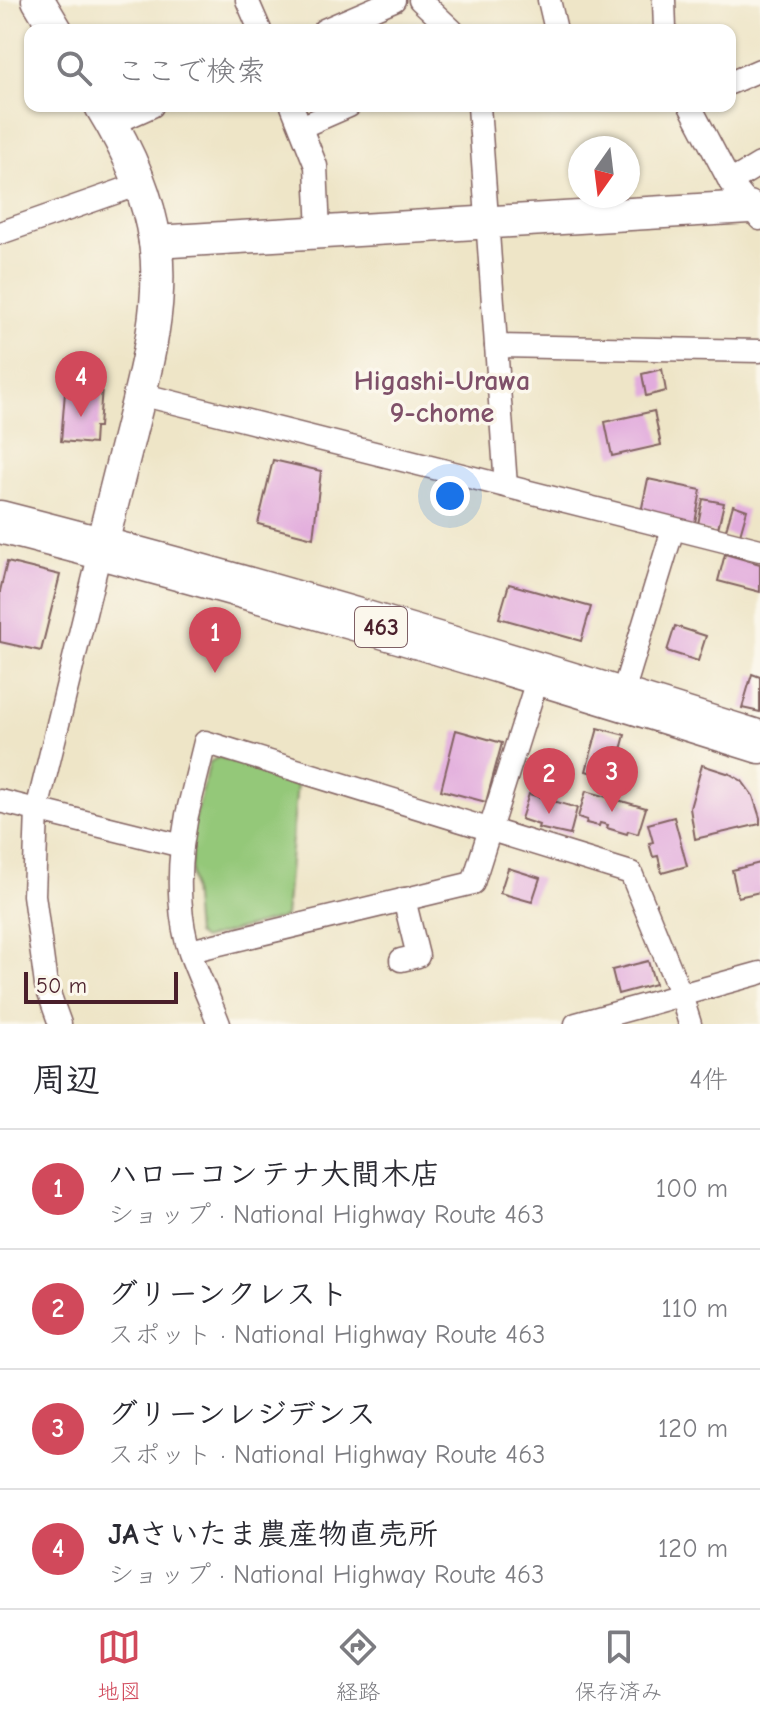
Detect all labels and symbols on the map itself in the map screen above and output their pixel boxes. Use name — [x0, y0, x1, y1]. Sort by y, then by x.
north arrow — [568, 136, 640, 208]
pin: 4 — [55, 351, 107, 417]
district label: Higashi-Urawa 9-chome — [354, 365, 530, 429]
your location — [430, 476, 470, 516]
pin: 1 — [189, 607, 241, 673]
road number: 463 — [355, 607, 407, 647]
pin: 3 — [586, 746, 638, 812]
pin: 2 — [523, 748, 575, 814]
scale bar — [24, 968, 178, 1004]

